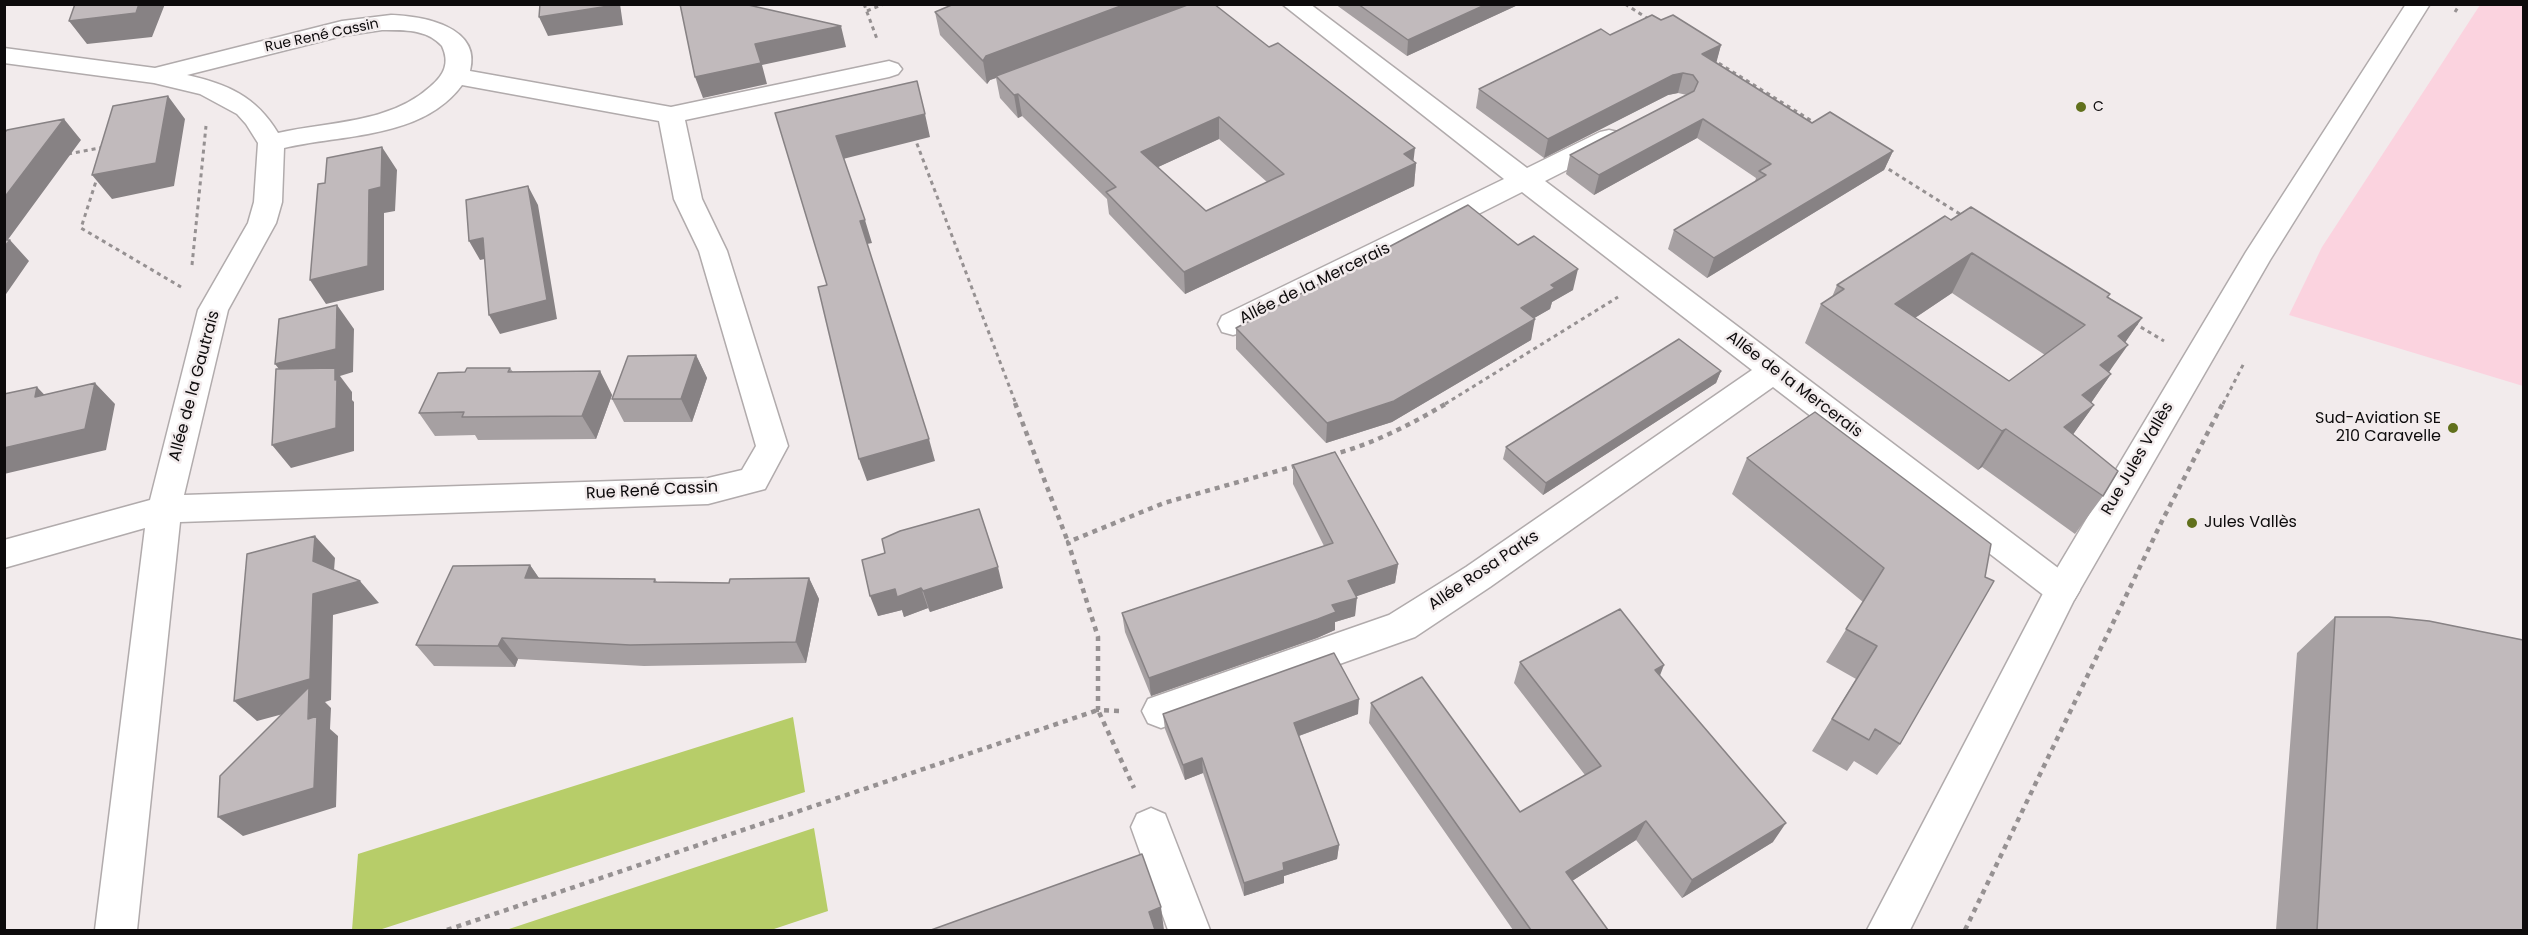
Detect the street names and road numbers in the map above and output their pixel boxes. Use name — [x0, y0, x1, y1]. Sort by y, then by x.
street label: Rue René Cassin — [264, 16, 380, 56]
street label: Allée de la Mercerais — [1237, 239, 1393, 329]
street label: Allée de la Gautrais — [166, 309, 224, 463]
street label: Allée de la Mercerais — [1722, 328, 1866, 442]
street label: Rue Jules Vallès — [2098, 399, 2178, 519]
street label: Rue René Cassin — [585, 478, 719, 504]
street label: Allée Rosa Parks — [1425, 527, 1543, 615]

